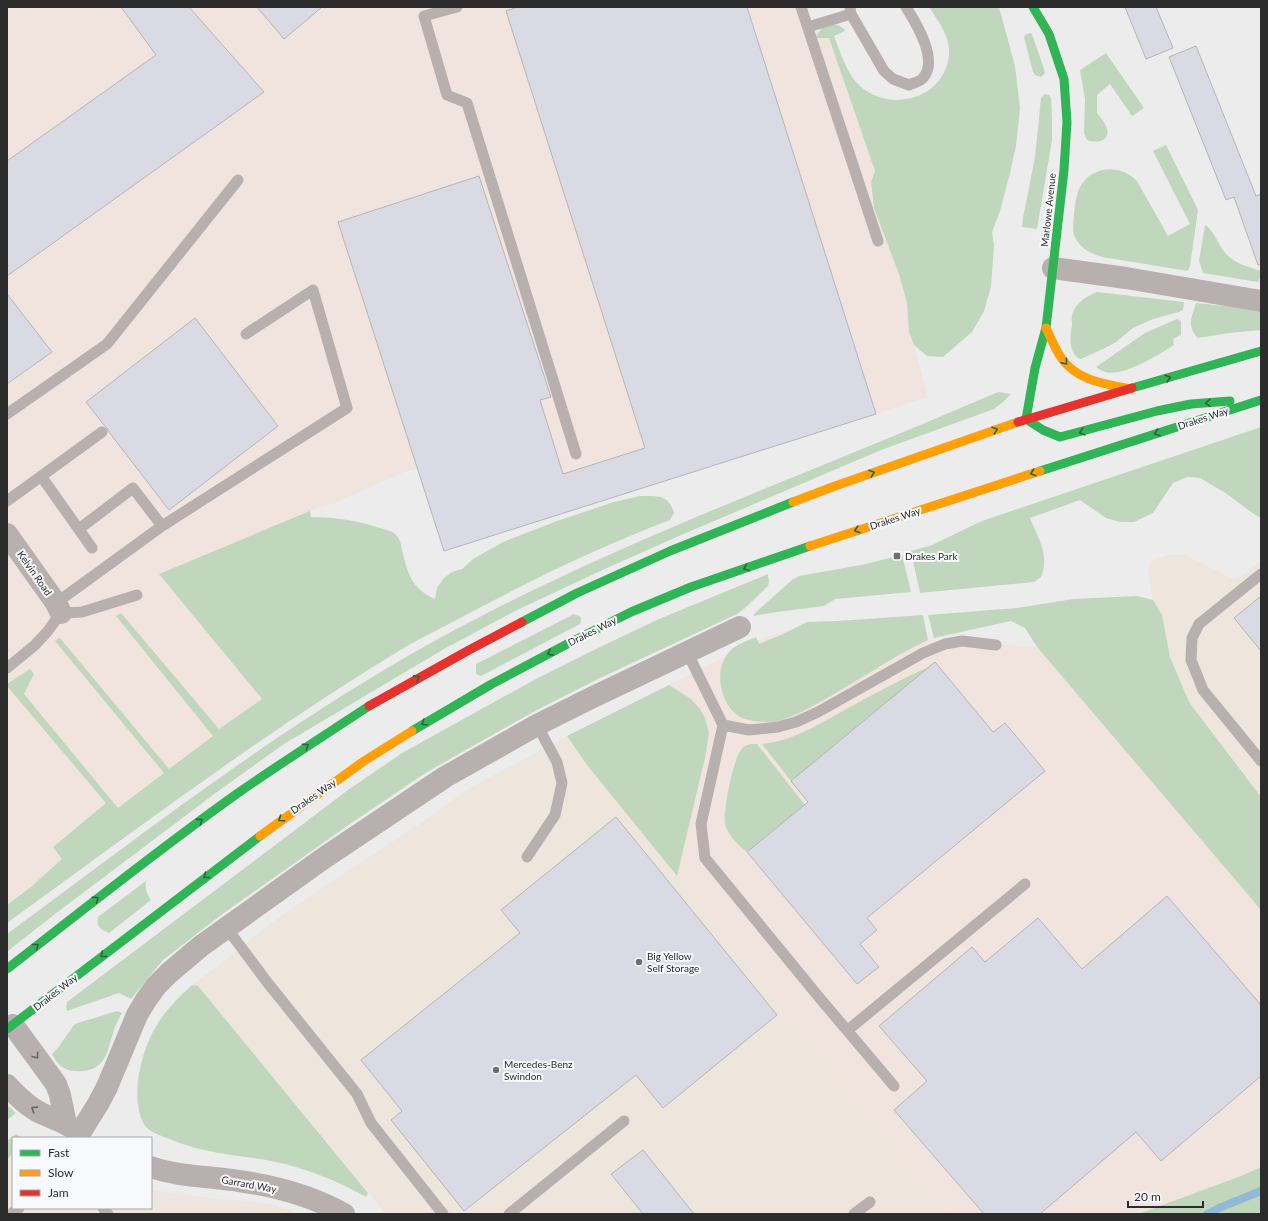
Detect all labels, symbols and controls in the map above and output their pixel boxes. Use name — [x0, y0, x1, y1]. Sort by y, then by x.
street label: Marlowe Avenue — [1038, 173, 1058, 247]
one-way arrow — [1061, 357, 1068, 365]
one-way arrow — [1164, 374, 1171, 383]
one-way arrow — [1205, 398, 1211, 407]
street label: Drakes Way — [1176, 404, 1231, 432]
one-way arrow — [991, 426, 998, 435]
one-way arrow — [1079, 427, 1086, 436]
one-way arrow — [1154, 428, 1161, 437]
one-way arrow — [1030, 468, 1037, 476]
one-way arrow — [869, 470, 876, 478]
street label: Drakes Way — [868, 504, 923, 532]
one-way arrow — [853, 526, 860, 534]
street label: Kelvin Road — [15, 548, 55, 598]
place label: Drakes Park — [905, 550, 958, 562]
marker: Drakes Park — [892, 551, 902, 561]
one-way arrow — [742, 563, 749, 571]
street label: Drakes Way — [566, 613, 619, 648]
one-way arrow — [547, 648, 554, 656]
one-way arrow — [413, 675, 420, 683]
one-way arrow — [421, 719, 428, 726]
one-way arrow — [302, 744, 309, 751]
street label: Drakes Way — [288, 775, 339, 816]
one-way arrow — [279, 814, 286, 821]
one-way arrow — [196, 819, 203, 826]
one-way arrow — [204, 871, 211, 878]
one-way arrow — [92, 897, 99, 904]
one-way arrow — [32, 943, 39, 950]
one-way arrow — [101, 950, 108, 957]
place label: Big Yellow Self Storage — [647, 950, 699, 974]
marker: Big Yellow Self Storage — [634, 957, 644, 967]
street label: Drakes Way — [31, 971, 80, 1013]
one-way arrow — [31, 1052, 38, 1059]
place label: Mercedes-Benz Swindon — [504, 1058, 573, 1082]
marker: Mercedes-Benz Swindon — [491, 1065, 501, 1075]
one-way arrow — [31, 1106, 38, 1113]
legend — [12, 1137, 152, 1209]
text: Fast — [48, 1145, 70, 1160]
text: Slow — [48, 1165, 74, 1180]
street label: Garrard Way — [221, 1173, 278, 1195]
scale bar — [1128, 1183, 1203, 1209]
text: Jam — [48, 1185, 69, 1200]
text: 20 m — [1134, 1189, 1161, 1204]

